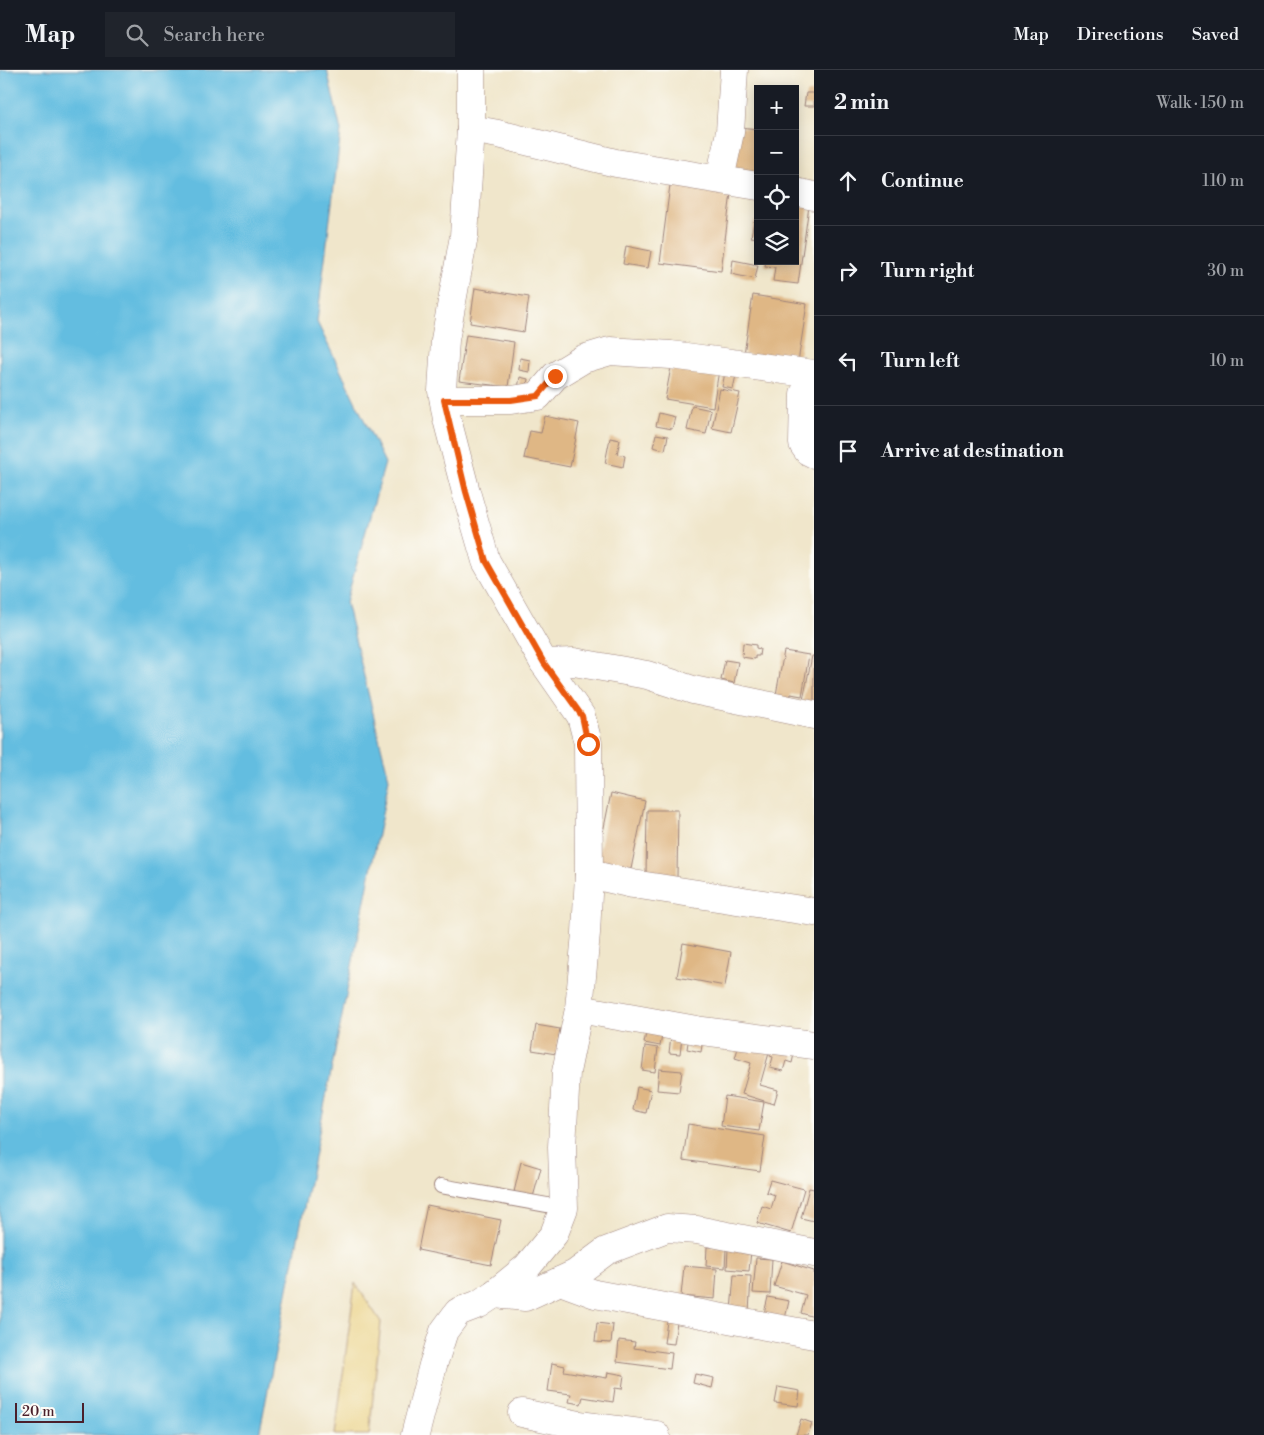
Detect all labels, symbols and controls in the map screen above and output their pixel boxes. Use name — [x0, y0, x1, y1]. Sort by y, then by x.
search box — [105, 12, 455, 57]
text: Map — [25, 20, 75, 50]
icon: search — [123, 21, 151, 49]
text: Search here — [163, 23, 265, 47]
text: Map — [1013, 23, 1049, 46]
text: Directions — [1077, 23, 1164, 46]
text: Saved — [1192, 23, 1239, 46]
map controls — [754, 85, 799, 265]
button: + — [754, 85, 799, 130]
text: 2 min — [834, 90, 889, 116]
text: Walk · 150 m — [1156, 93, 1244, 113]
button: − — [754, 130, 799, 175]
icon: ahead — [834, 167, 862, 195]
text: Continue — [881, 169, 964, 193]
text: 110 m — [1202, 171, 1244, 191]
button: locate — [754, 175, 799, 220]
button: layers — [754, 220, 799, 265]
icon: right — [834, 257, 862, 285]
text: Turn right — [881, 259, 974, 283]
text: 30 m — [1207, 261, 1244, 281]
icon: left — [834, 347, 862, 375]
text: Turn left — [881, 349, 960, 373]
text: 10 m — [1210, 351, 1244, 371]
route end — [544, 365, 567, 388]
icon: arrive — [834, 437, 862, 465]
text: Arrive at destination — [881, 439, 1064, 463]
route start — [577, 733, 600, 756]
scale bar — [15, 1400, 84, 1423]
text: 20 m — [22, 1403, 54, 1421]

